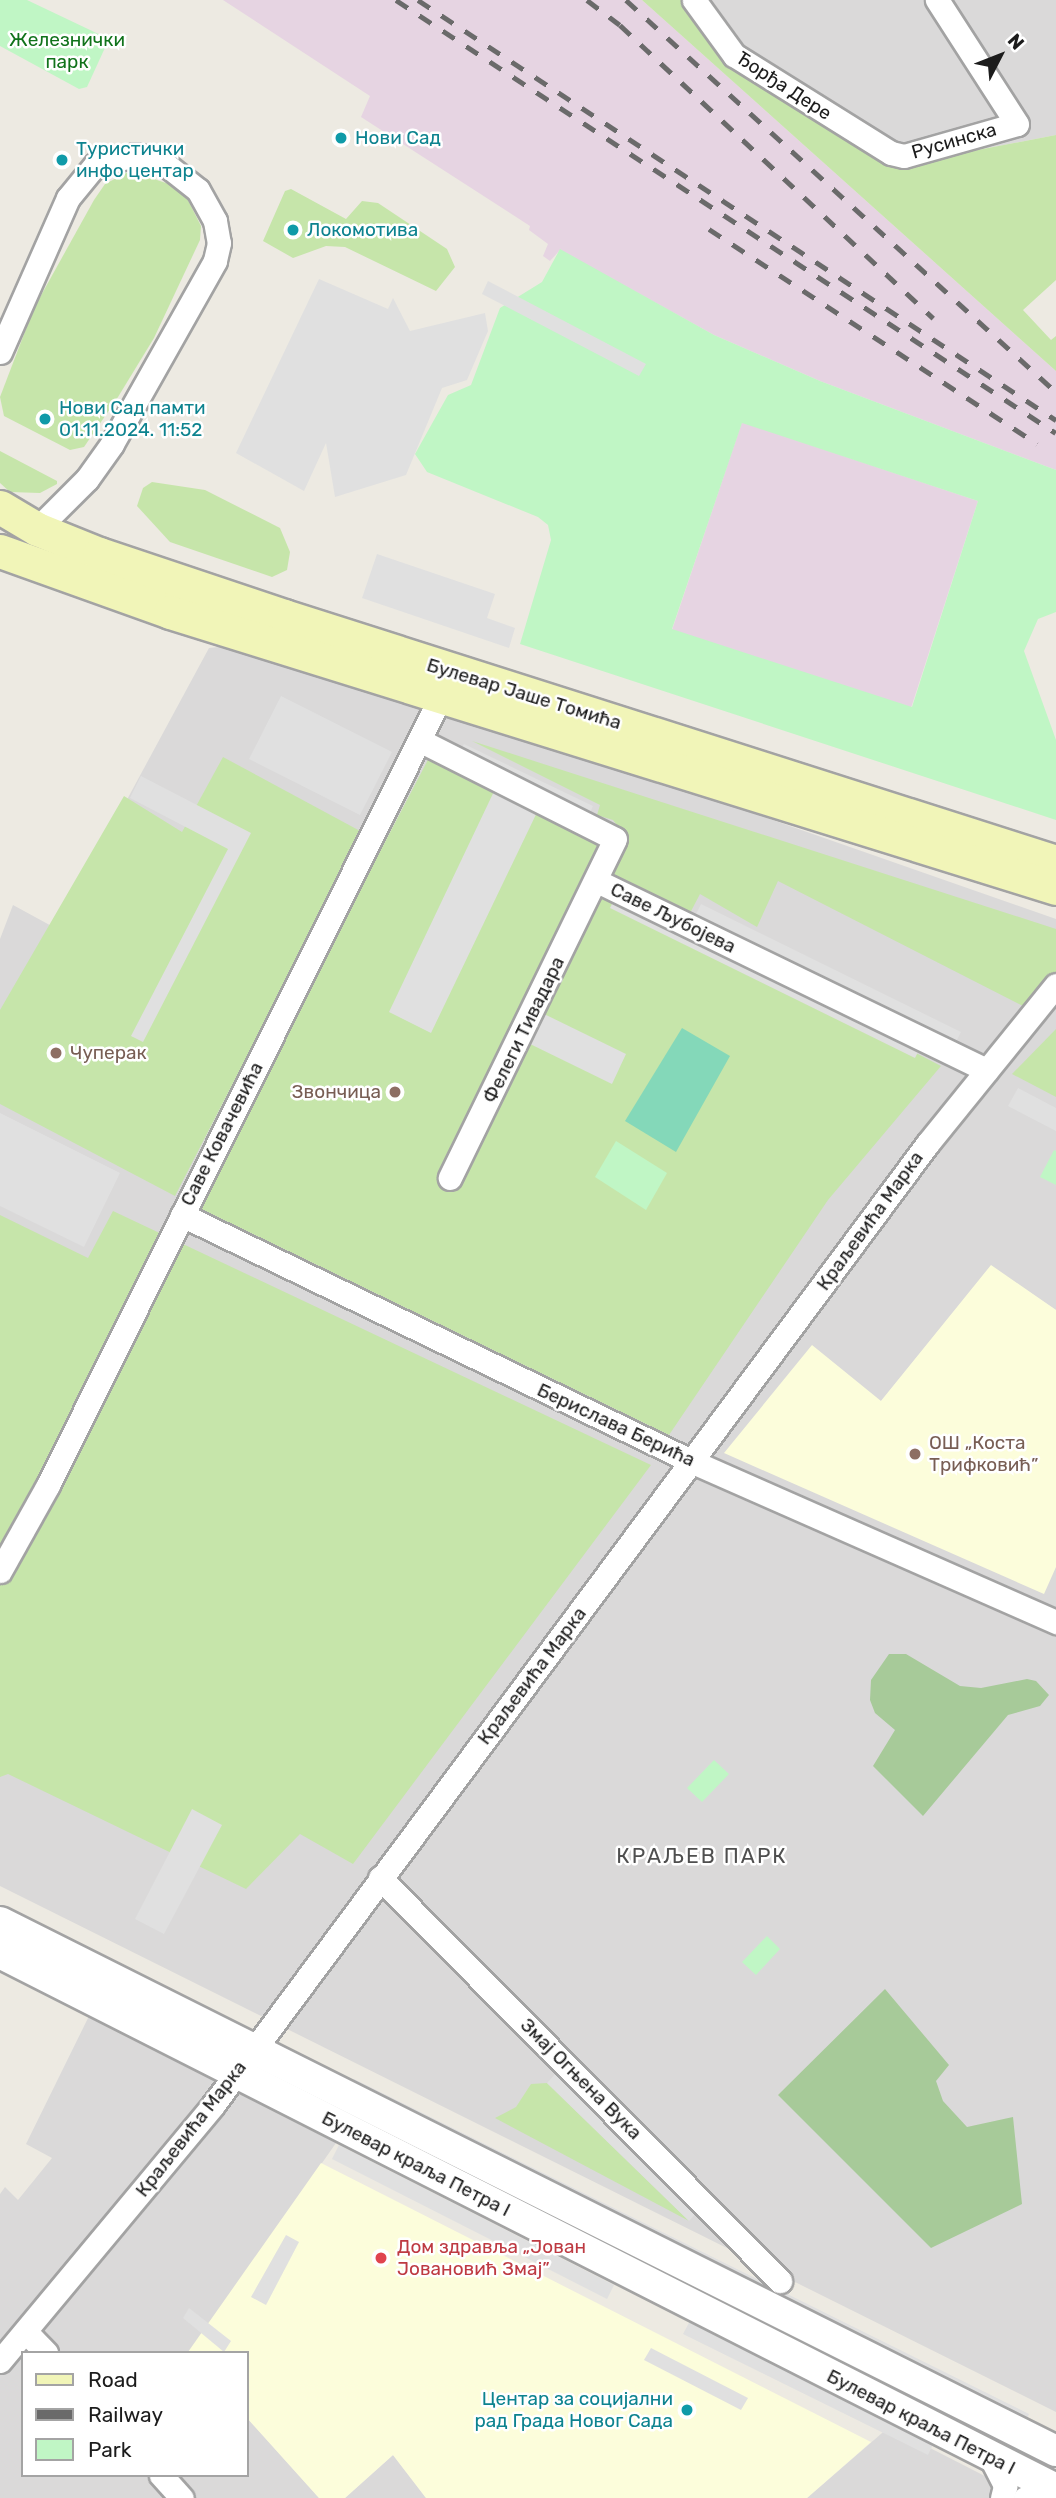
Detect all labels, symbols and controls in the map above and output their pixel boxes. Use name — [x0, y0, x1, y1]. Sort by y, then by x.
north arrow — [965, 21, 1035, 91]
park label: Железнички парк — [9, 29, 125, 73]
text: N — [1003, 29, 1029, 54]
street label: Ђорђа Дере — [732, 47, 836, 125]
street label: Русинска — [909, 118, 999, 164]
place label: Нови Сад — [355, 127, 441, 149]
marker: Нови Сад — [333, 130, 349, 146]
place label: Туристички инфо центар — [76, 138, 194, 182]
marker: Туристички инфо центар — [54, 152, 70, 168]
place label: Локомотива — [307, 219, 418, 241]
marker: Локомотива — [285, 222, 301, 238]
place label: Нови Сад памти 01.11.2024. 11:52 — [59, 397, 206, 441]
marker: Нови Сад памти 01.11.2024. 11:52 — [37, 411, 53, 427]
street label: Булевар Јаше Томића — [424, 654, 624, 734]
street label: Саве Љубојева — [607, 878, 739, 958]
street label: Фелеги Тивадара — [479, 953, 569, 1107]
place label: Чуперак — [70, 1042, 147, 1064]
marker: Чуперак — [48, 1045, 64, 1061]
street label: Саве Ковачевића — [176, 1058, 268, 1210]
place label: Звончица — [292, 1081, 381, 1103]
marker: Звончица — [387, 1084, 403, 1100]
street label: Краљевића Марка — [812, 1147, 928, 1295]
street label: Берислава Берића — [534, 1378, 698, 1472]
place label: ОШ „Коста Трифковић” — [929, 1432, 1038, 1476]
marker: ОШ „Коста Трифковић” — [907, 1446, 923, 1462]
street label: Краљевића Марка — [473, 1603, 591, 1749]
district label: КРАЉЕВ ПАРК — [618, 1843, 786, 1869]
street label: Змај Огњена Вука — [516, 2014, 646, 2144]
street label: Краљевића Марка — [131, 2057, 251, 2201]
street label: Булевар краља Петра I — [318, 2107, 514, 2221]
place label: Дом здравља „Јован Јовановић Змај” — [397, 2236, 586, 2280]
marker: Дом здравља „Јован Јовановић Змај” — [371, 2248, 391, 2268]
legend — [21, 2351, 248, 2477]
street label: Булевар краља Петра I — [823, 2365, 1019, 2479]
text: Road — [88, 2367, 138, 2392]
place label: Центар за социјални рад Града Новог Сада — [475, 2388, 673, 2432]
text: Railway — [88, 2402, 163, 2427]
marker: Центар за социјални рад Града Новог Сада — [679, 2402, 695, 2418]
text: Park — [88, 2437, 132, 2462]

